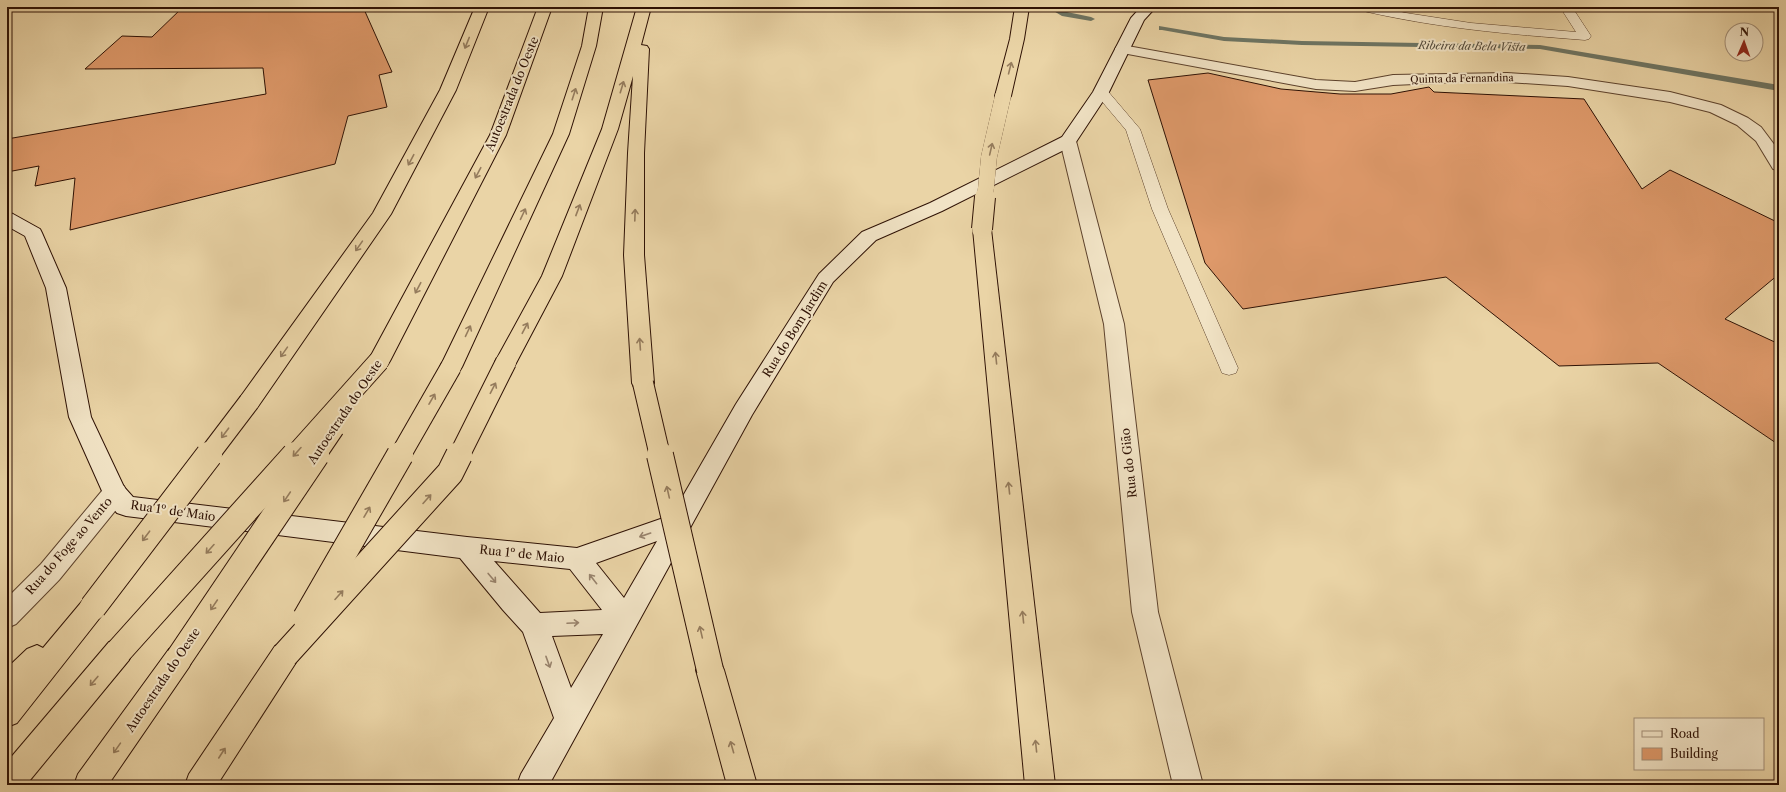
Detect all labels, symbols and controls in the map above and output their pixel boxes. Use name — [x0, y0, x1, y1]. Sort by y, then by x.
north arrow — [1724, 22, 1764, 62]
text: N — [1739, 25, 1750, 39]
street label: Autoestrada do Oeste — [481, 34, 542, 154]
one-way arrow — [463, 37, 471, 49]
water label: Ribeira da Bela Vista — [1417, 38, 1526, 54]
one-way arrow — [1007, 62, 1014, 75]
street label: Quinta da Fernandina — [1410, 71, 1515, 86]
one-way arrow — [619, 81, 626, 94]
one-way arrow — [570, 89, 578, 101]
one-way arrow — [987, 142, 995, 155]
one-way arrow — [406, 154, 414, 166]
one-way arrow — [474, 167, 482, 179]
one-way arrow — [575, 204, 583, 216]
one-way arrow — [520, 208, 527, 220]
one-way arrow — [631, 209, 638, 222]
one-way arrow — [355, 240, 363, 251]
street label: Rua do Bom Jardim — [759, 278, 830, 380]
one-way arrow — [413, 282, 421, 294]
one-way arrow — [521, 322, 529, 334]
one-way arrow — [465, 326, 472, 338]
one-way arrow — [636, 338, 643, 351]
one-way arrow — [280, 346, 288, 357]
one-way arrow — [992, 352, 1000, 365]
street label: Autoestrada do Oeste — [304, 357, 385, 468]
one-way arrow — [490, 382, 497, 394]
one-way arrow — [429, 394, 437, 406]
one-way arrow — [221, 427, 229, 438]
street label: Rua do Gião — [1117, 427, 1140, 499]
one-way arrow — [292, 447, 302, 457]
one-way arrow — [1005, 482, 1013, 495]
one-way arrow — [664, 486, 672, 499]
one-way arrow — [283, 492, 291, 503]
street label: Rua do Foge ao Vento — [22, 494, 115, 597]
one-way arrow — [422, 494, 431, 504]
street label: Rua 1º de Maio — [130, 497, 217, 524]
one-way arrow — [364, 506, 372, 518]
one-way arrow — [142, 531, 151, 542]
one-way arrow — [638, 532, 651, 539]
street label: Rua 1º de Maio — [479, 542, 565, 565]
one-way arrow — [206, 543, 215, 553]
one-way arrow — [487, 573, 496, 584]
one-way arrow — [589, 573, 597, 584]
one-way arrow — [335, 590, 344, 600]
one-way arrow — [210, 599, 218, 611]
one-way arrow — [1019, 611, 1026, 624]
one-way arrow — [566, 620, 579, 627]
street label: Autoestrada do Oeste — [122, 625, 203, 736]
one-way arrow — [697, 626, 704, 639]
one-way arrow — [544, 655, 552, 667]
one-way arrow — [89, 675, 98, 686]
legend — [1634, 718, 1764, 770]
text: Road — [1670, 726, 1700, 741]
one-way arrow — [1032, 740, 1040, 753]
one-way arrow — [728, 741, 735, 754]
one-way arrow — [113, 742, 121, 753]
text: Building — [1670, 746, 1718, 761]
one-way arrow — [218, 748, 226, 759]

